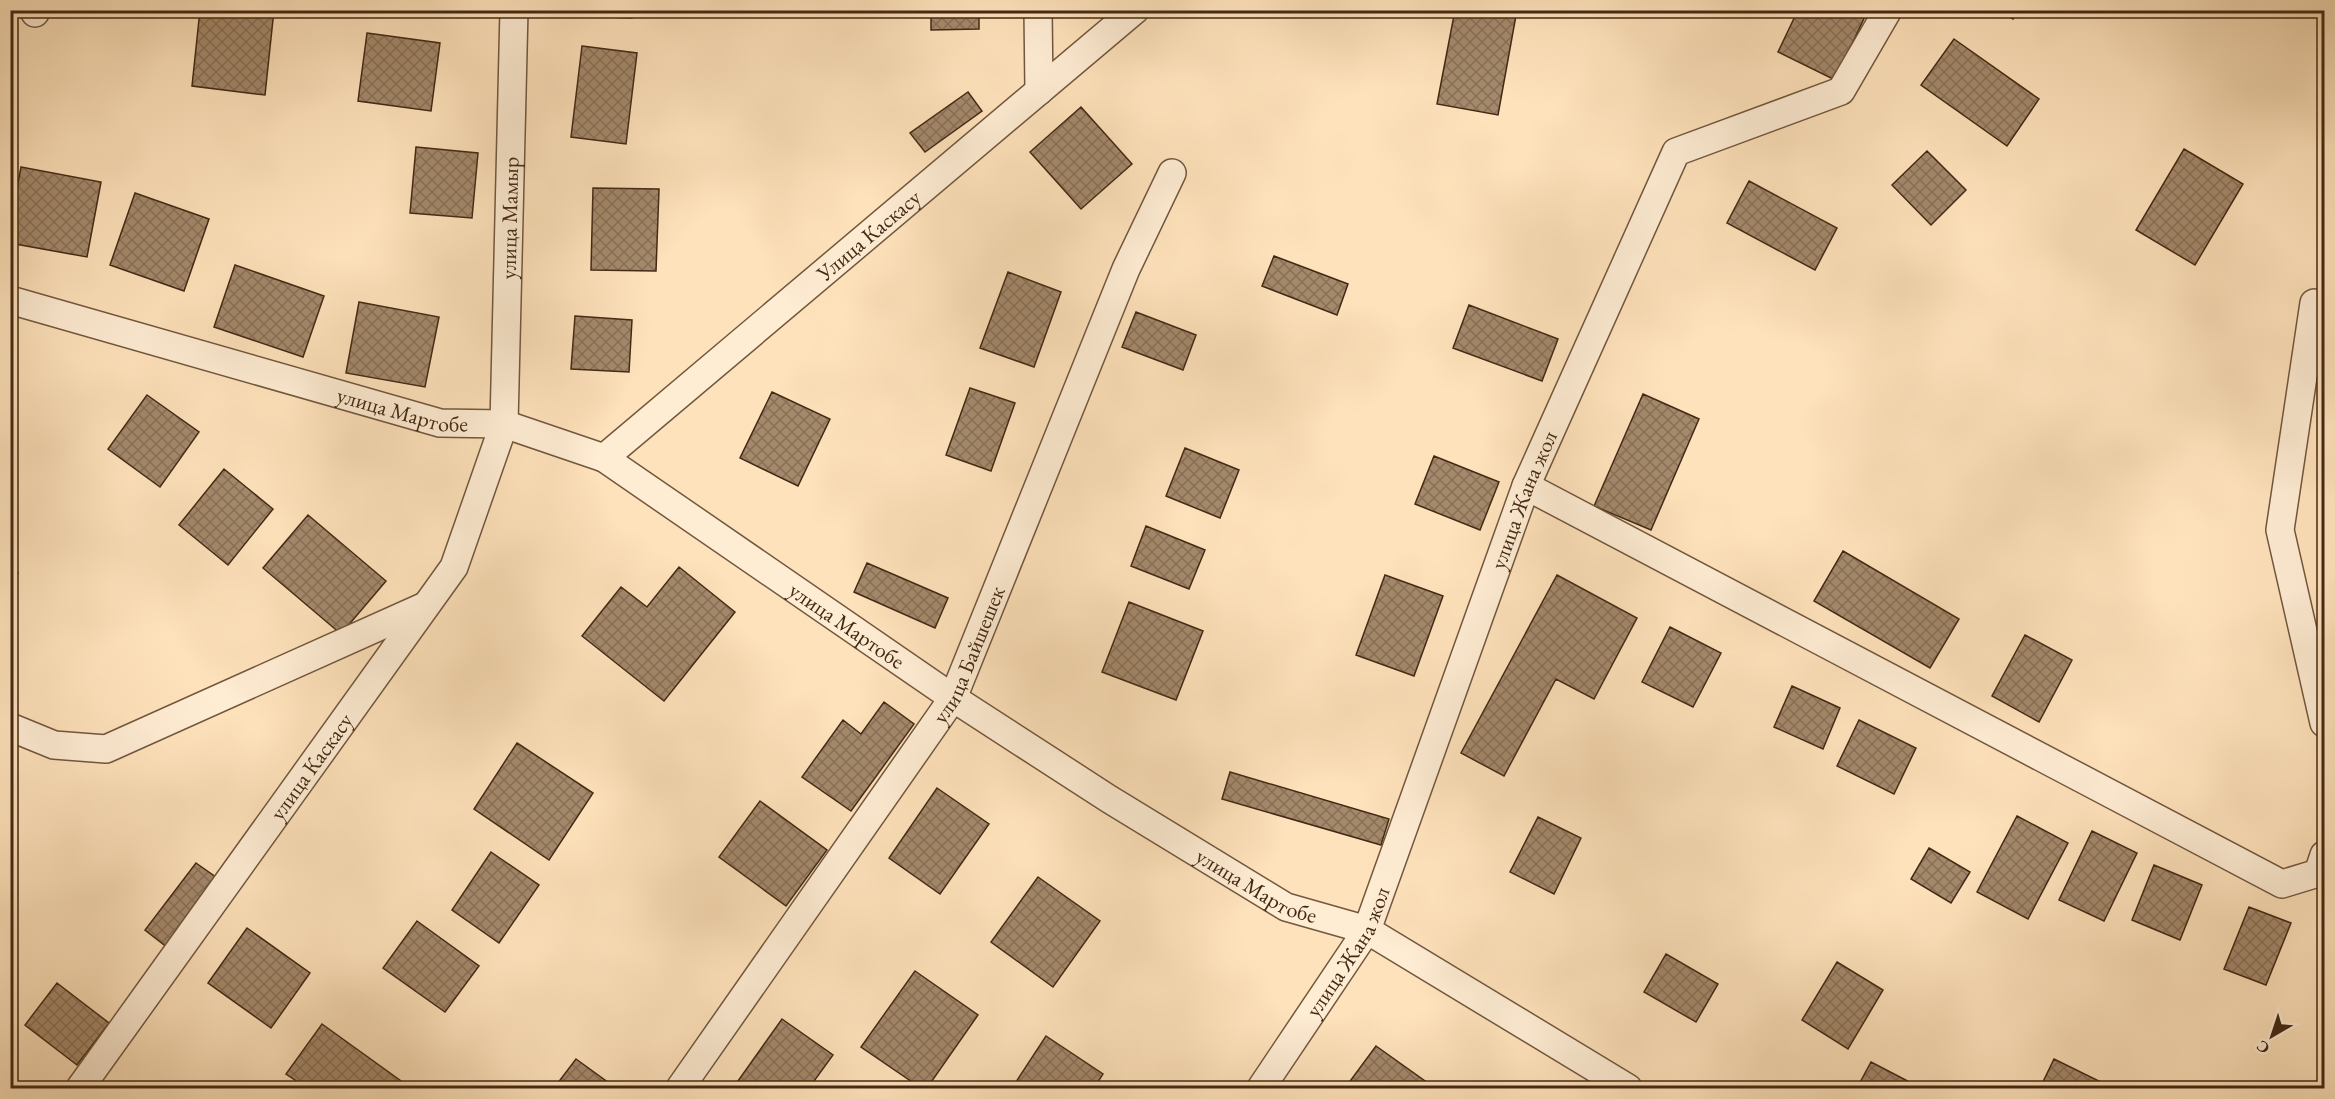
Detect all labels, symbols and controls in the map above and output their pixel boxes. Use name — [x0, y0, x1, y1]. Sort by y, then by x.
street label: улица Мамыр — [493, 156, 525, 280]
street label: Улица Каскасу — [810, 182, 927, 288]
street label: улица Мартобе — [334, 380, 469, 438]
street label: улица Жана жол — [1483, 425, 1564, 573]
street label: улица Мартобе — [784, 575, 911, 675]
street label: улица Байшешек — [925, 581, 1011, 729]
street label: улица Каскасу — [263, 707, 359, 825]
street label: улица Мартобе — [1191, 841, 1321, 930]
street label: улица Жана жол — [1298, 882, 1396, 1022]
north arrow — [2242, 1006, 2302, 1066]
text: С — [2252, 1036, 2274, 1059]

